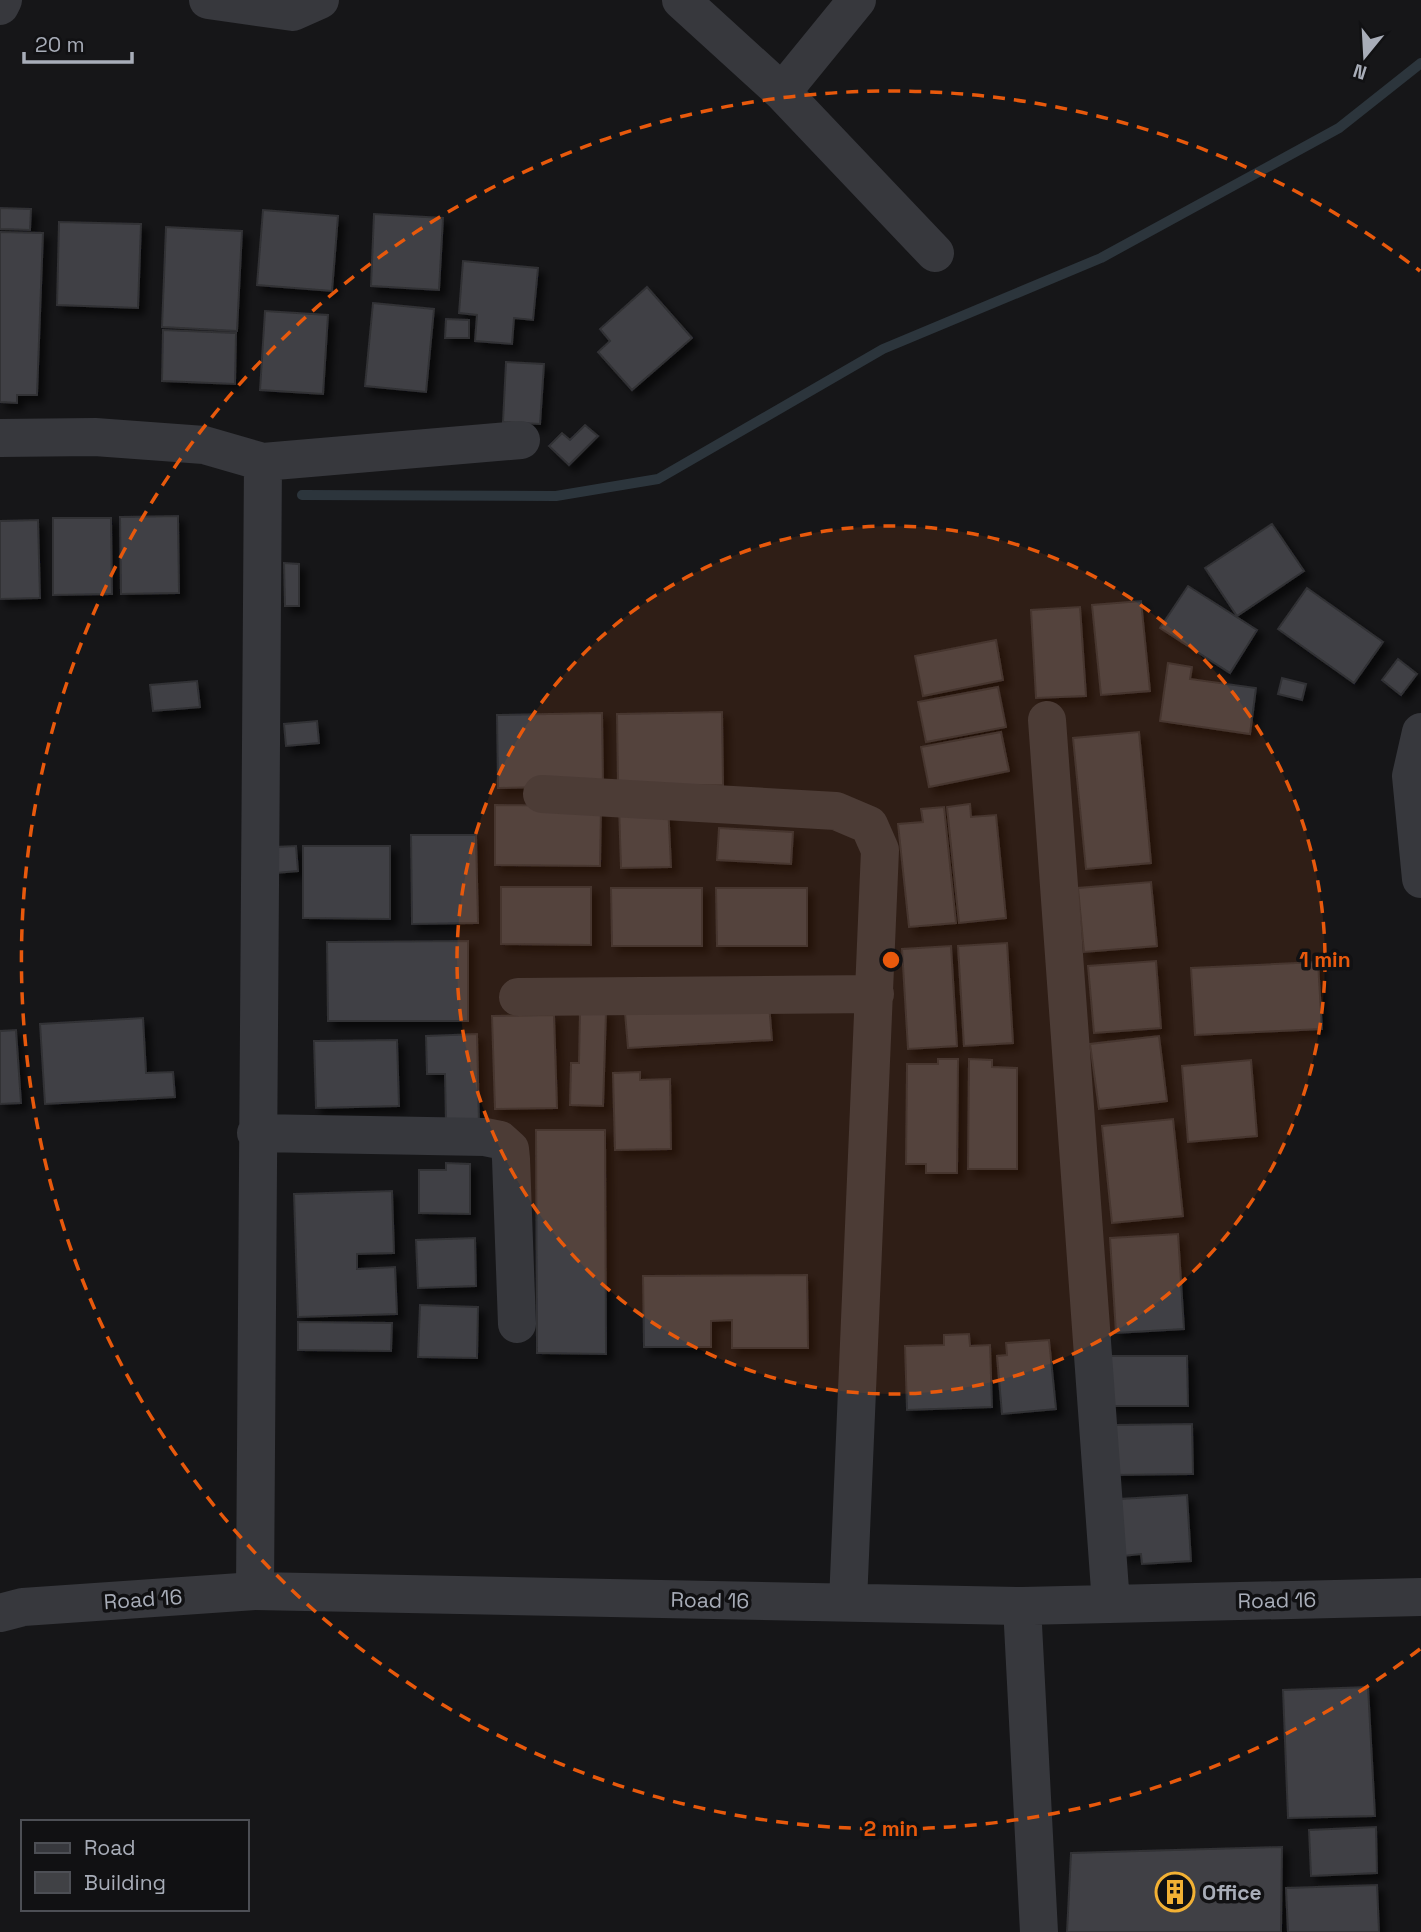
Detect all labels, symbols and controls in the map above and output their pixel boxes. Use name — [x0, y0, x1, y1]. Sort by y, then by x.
scale bar — [24, 21, 133, 65]
north arrow — [1330, 21, 1400, 91]
text: 20 m — [35, 31, 85, 58]
text: N — [1350, 58, 1370, 86]
text: 1 min — [1299, 946, 1351, 973]
centre of rings — [879, 948, 903, 972]
street label: Road 16 — [103, 1583, 183, 1615]
street label: Road 16 — [670, 1586, 750, 1614]
street label: Road 16 — [1237, 1586, 1317, 1614]
text: 2 min — [864, 1815, 918, 1842]
legend — [21, 1820, 248, 1911]
text: Road — [84, 1834, 136, 1861]
text: Building — [84, 1869, 166, 1896]
building icon: Office — [1154, 1871, 1196, 1913]
place label: Office — [1202, 1879, 1262, 1906]

